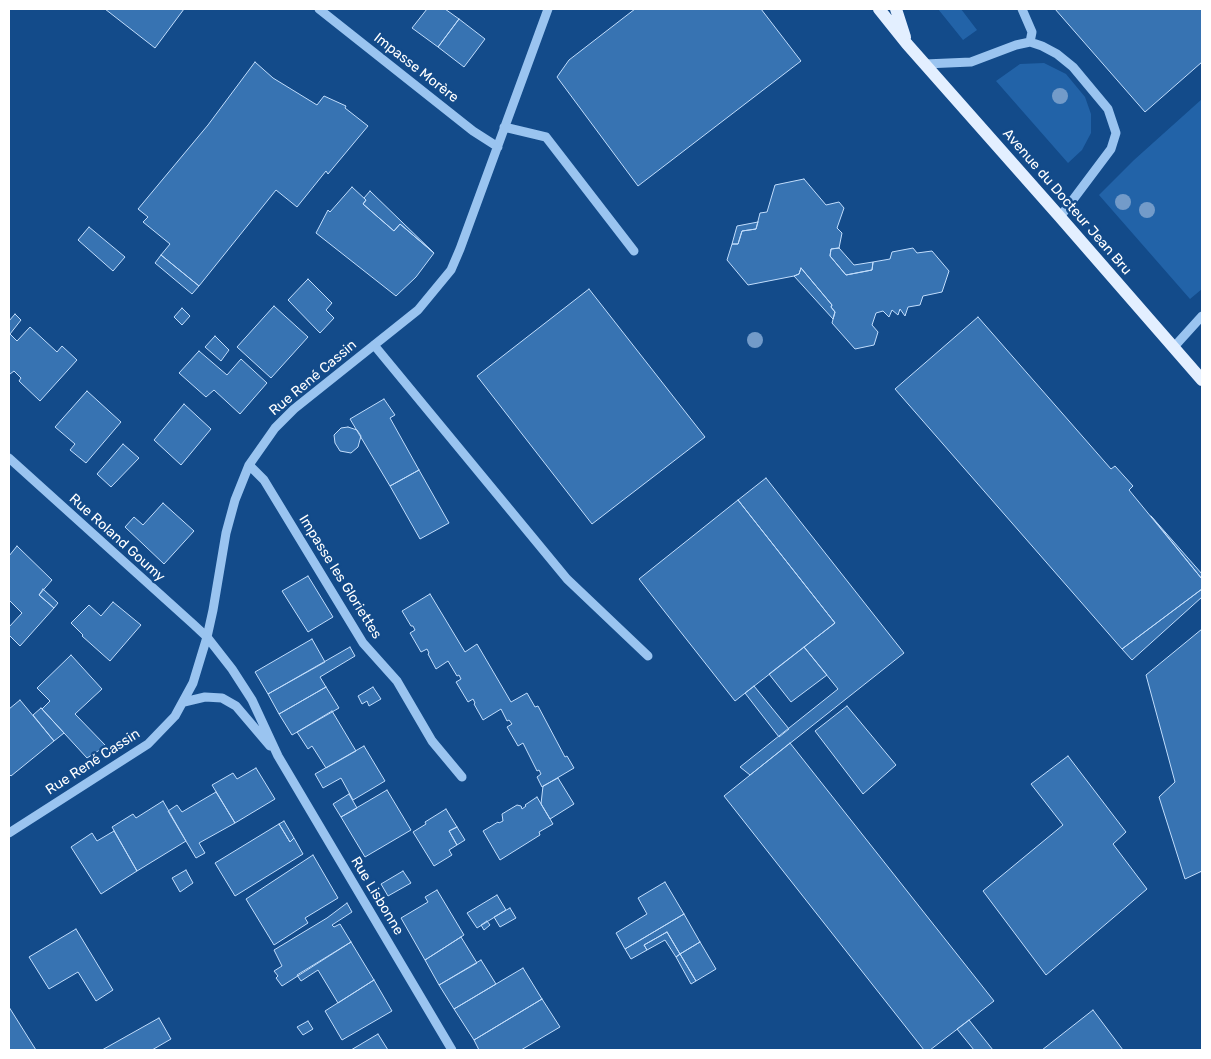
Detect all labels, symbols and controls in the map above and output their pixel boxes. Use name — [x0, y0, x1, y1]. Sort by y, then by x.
street label: Impasse Morère — [370, 30, 462, 106]
street label: Avenue du Docteur Jean Bru — [999, 126, 1135, 278]
street label: Rue René Cassin — [266, 337, 360, 419]
street label: Rue Roland Goumy — [66, 491, 168, 585]
street label: Impasse les Gloriettes — [295, 512, 385, 642]
street label: Rue René Cassin — [43, 725, 143, 799]
street label: Rue Lisbonne — [347, 854, 407, 938]

